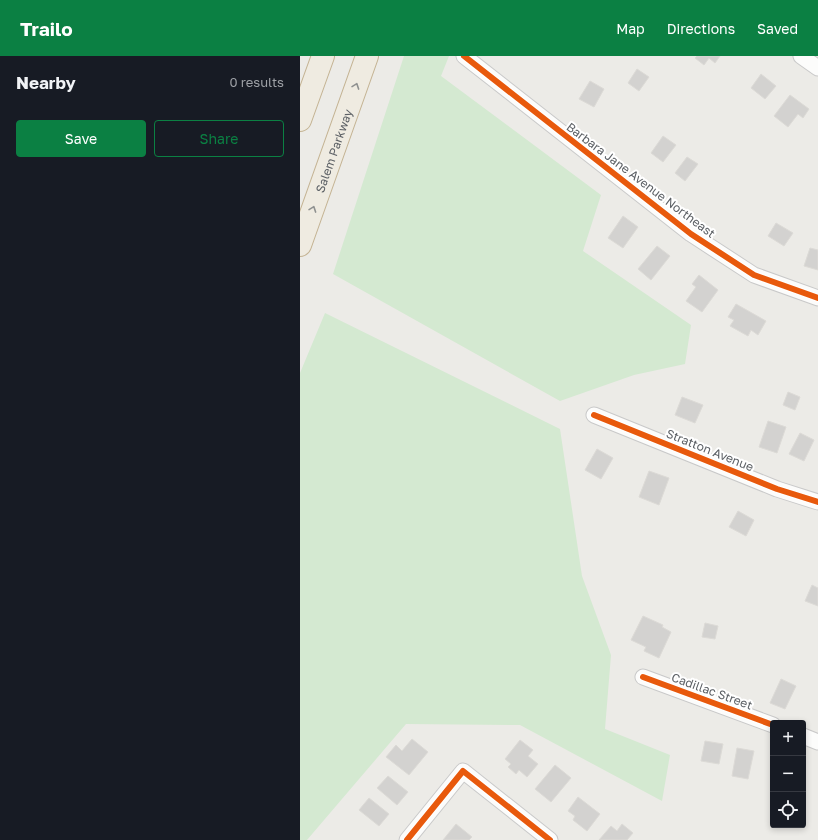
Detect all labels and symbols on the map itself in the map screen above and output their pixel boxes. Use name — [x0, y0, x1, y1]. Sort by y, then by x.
one-way arrow — [352, 83, 360, 90]
street label: Salem Parkway — [312, 107, 355, 195]
street label: Barbara Jane Avenue Northeast — [564, 119, 719, 241]
one-way arrow — [308, 205, 317, 212]
street label: Stratton Avenue — [664, 426, 756, 474]
street label: Cadillac Street — [669, 669, 755, 713]

